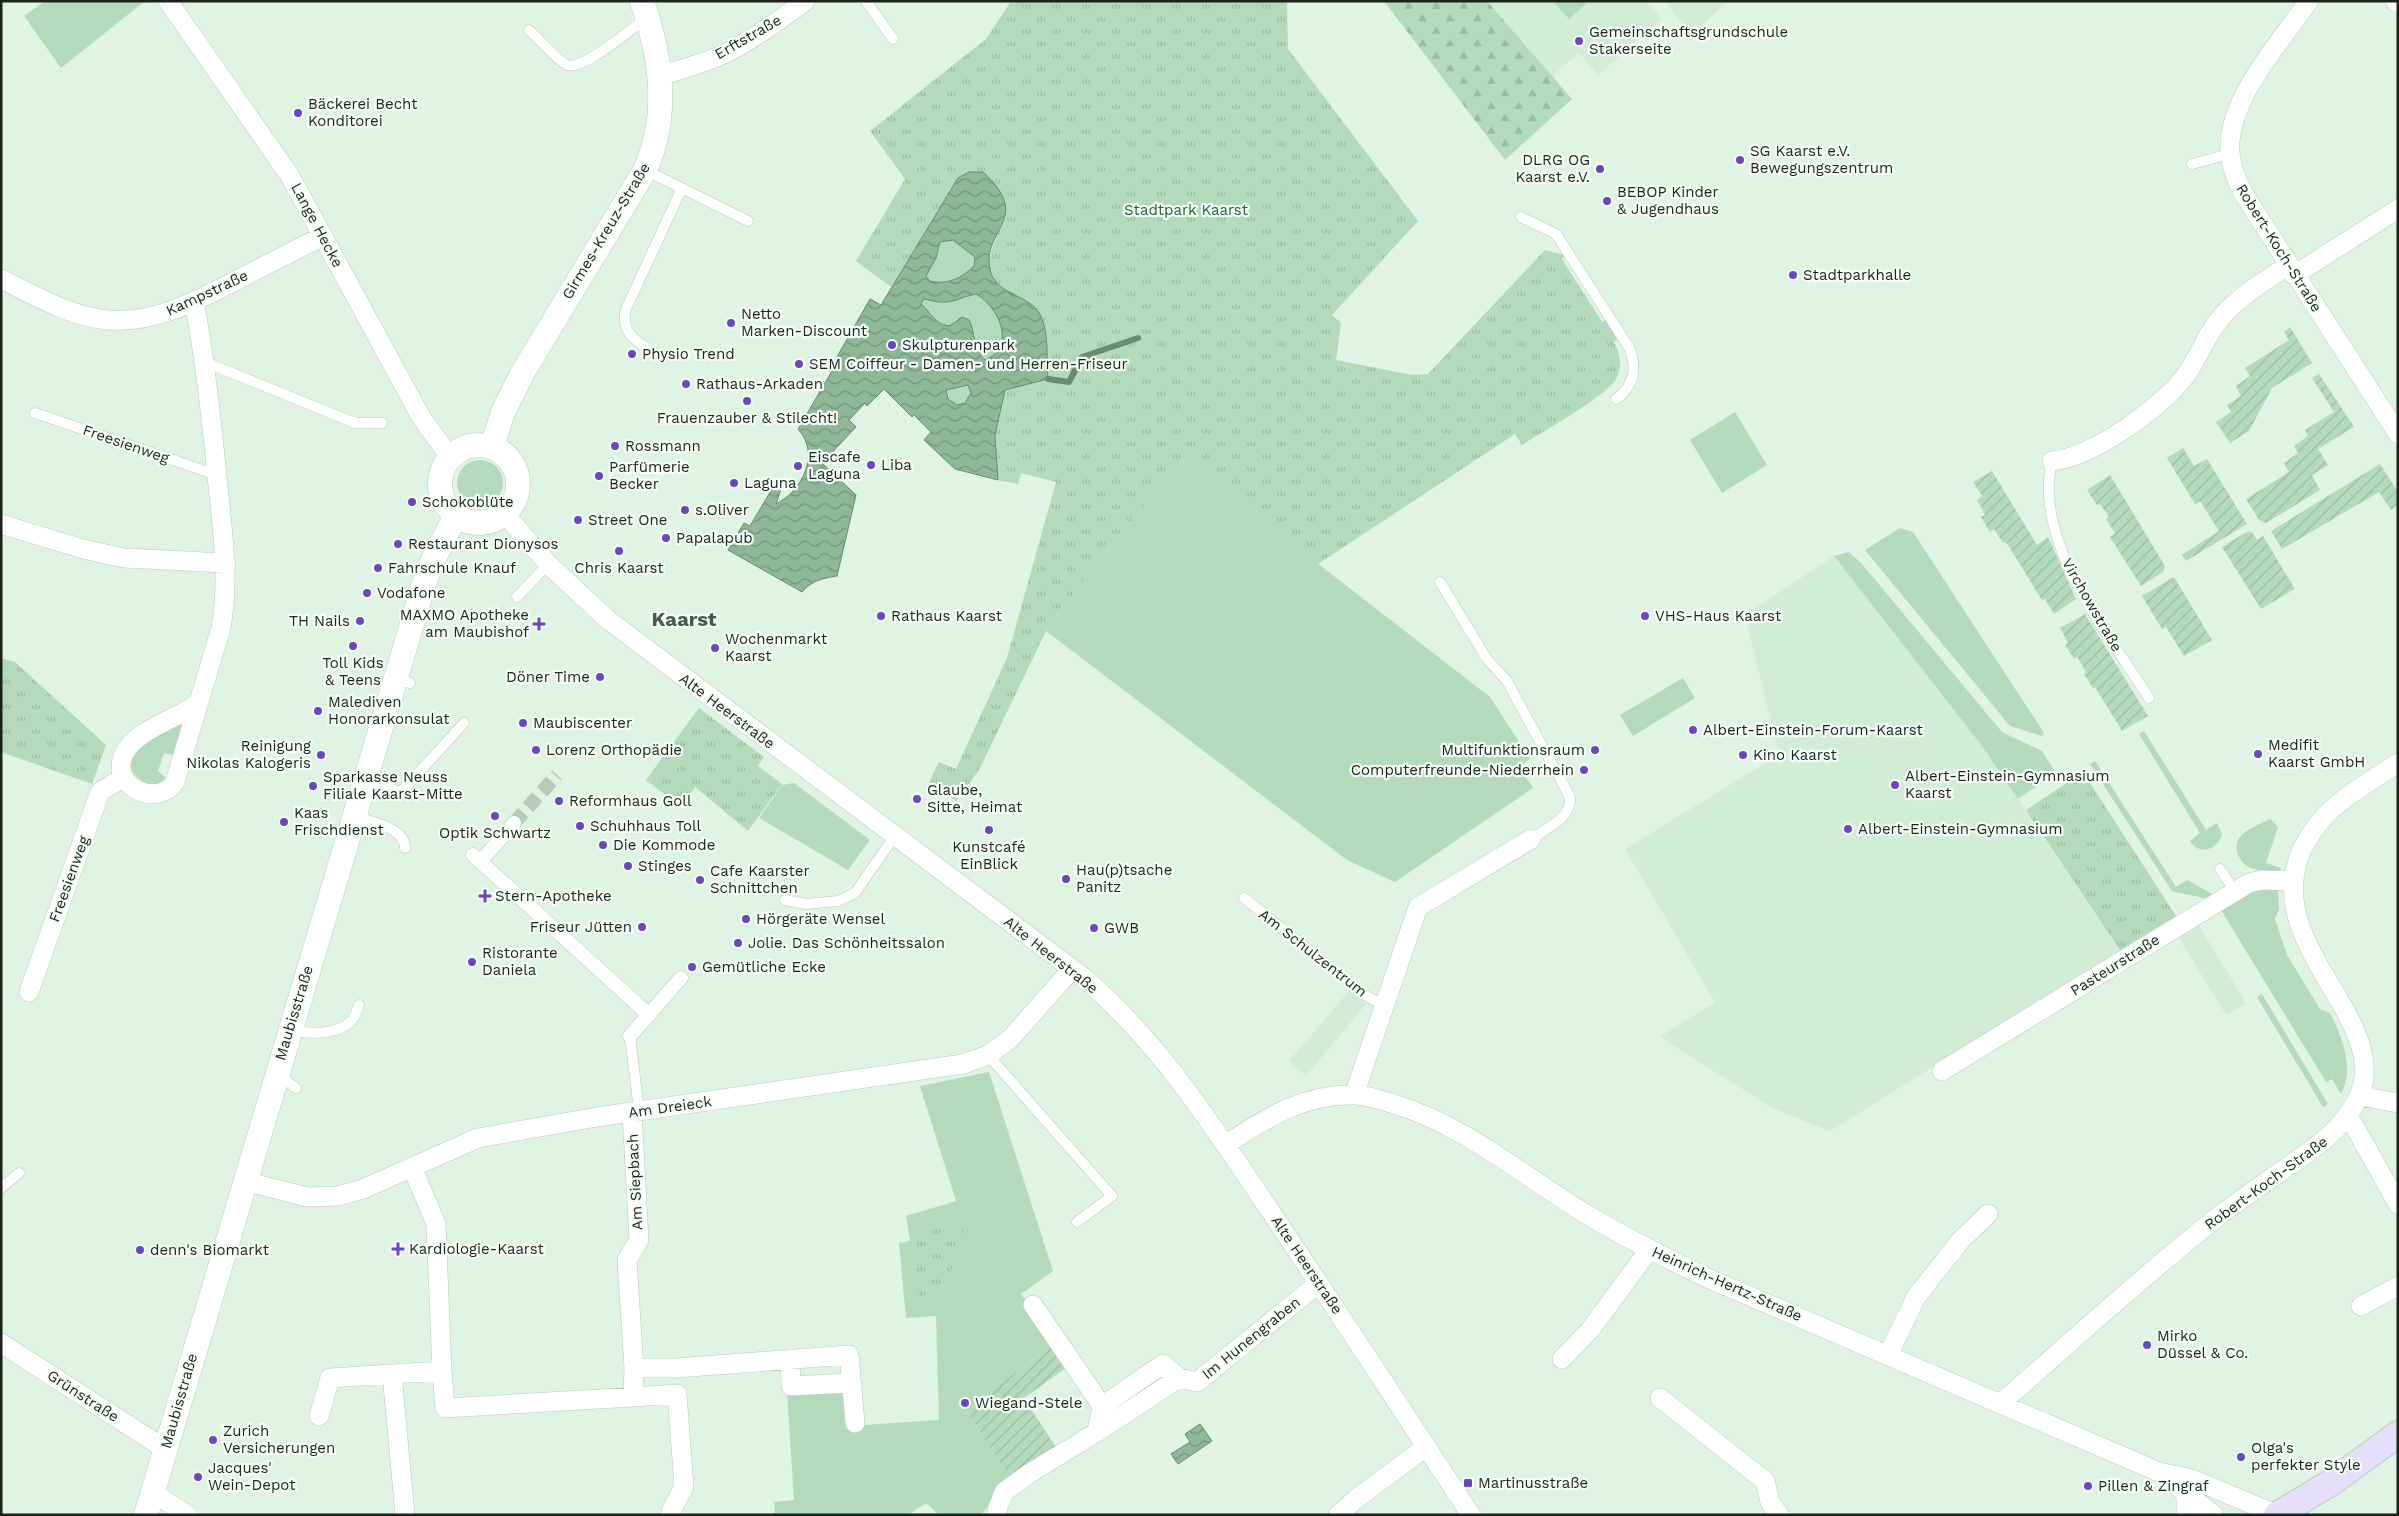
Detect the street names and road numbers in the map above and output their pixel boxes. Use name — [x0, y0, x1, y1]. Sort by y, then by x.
street label: Erftstraße — [712, 11, 784, 63]
street label: Girmes-Kreuz-Straße — [558, 160, 654, 302]
street label: Lange Hecke — [287, 180, 347, 270]
street label: Robert-Koch-Straße — [2232, 181, 2326, 315]
street label: Kampstraße — [163, 266, 251, 320]
street label: Freesienweg — [80, 421, 172, 467]
street label: Virchowstraße — [2058, 555, 2126, 655]
street label: Alte Heerstraße — [676, 669, 778, 753]
street label: Freesienweg — [45, 833, 93, 925]
street label: Am Schulzentrum — [1255, 905, 1371, 1001]
street label: Alte Heerstraße — [1000, 913, 1102, 997]
street label: Pasteurstraße — [2067, 930, 2163, 1000]
street label: Maubisstraße — [271, 963, 317, 1063]
street label: Am Dreieck — [627, 1092, 713, 1122]
street label: Robert-Koch-Straße — [2201, 1132, 2331, 1234]
street label: Am Siepbach — [623, 1133, 647, 1231]
street label: Alte Heerstraße — [1267, 1212, 1347, 1318]
street label: Heinrich-Hertz-Straße — [1649, 1243, 1805, 1325]
street label: Im Hunengraben — [1198, 1293, 1304, 1383]
street label: Maubisstraße — [157, 1351, 201, 1451]
street label: Grünstraße — [44, 1366, 122, 1426]

